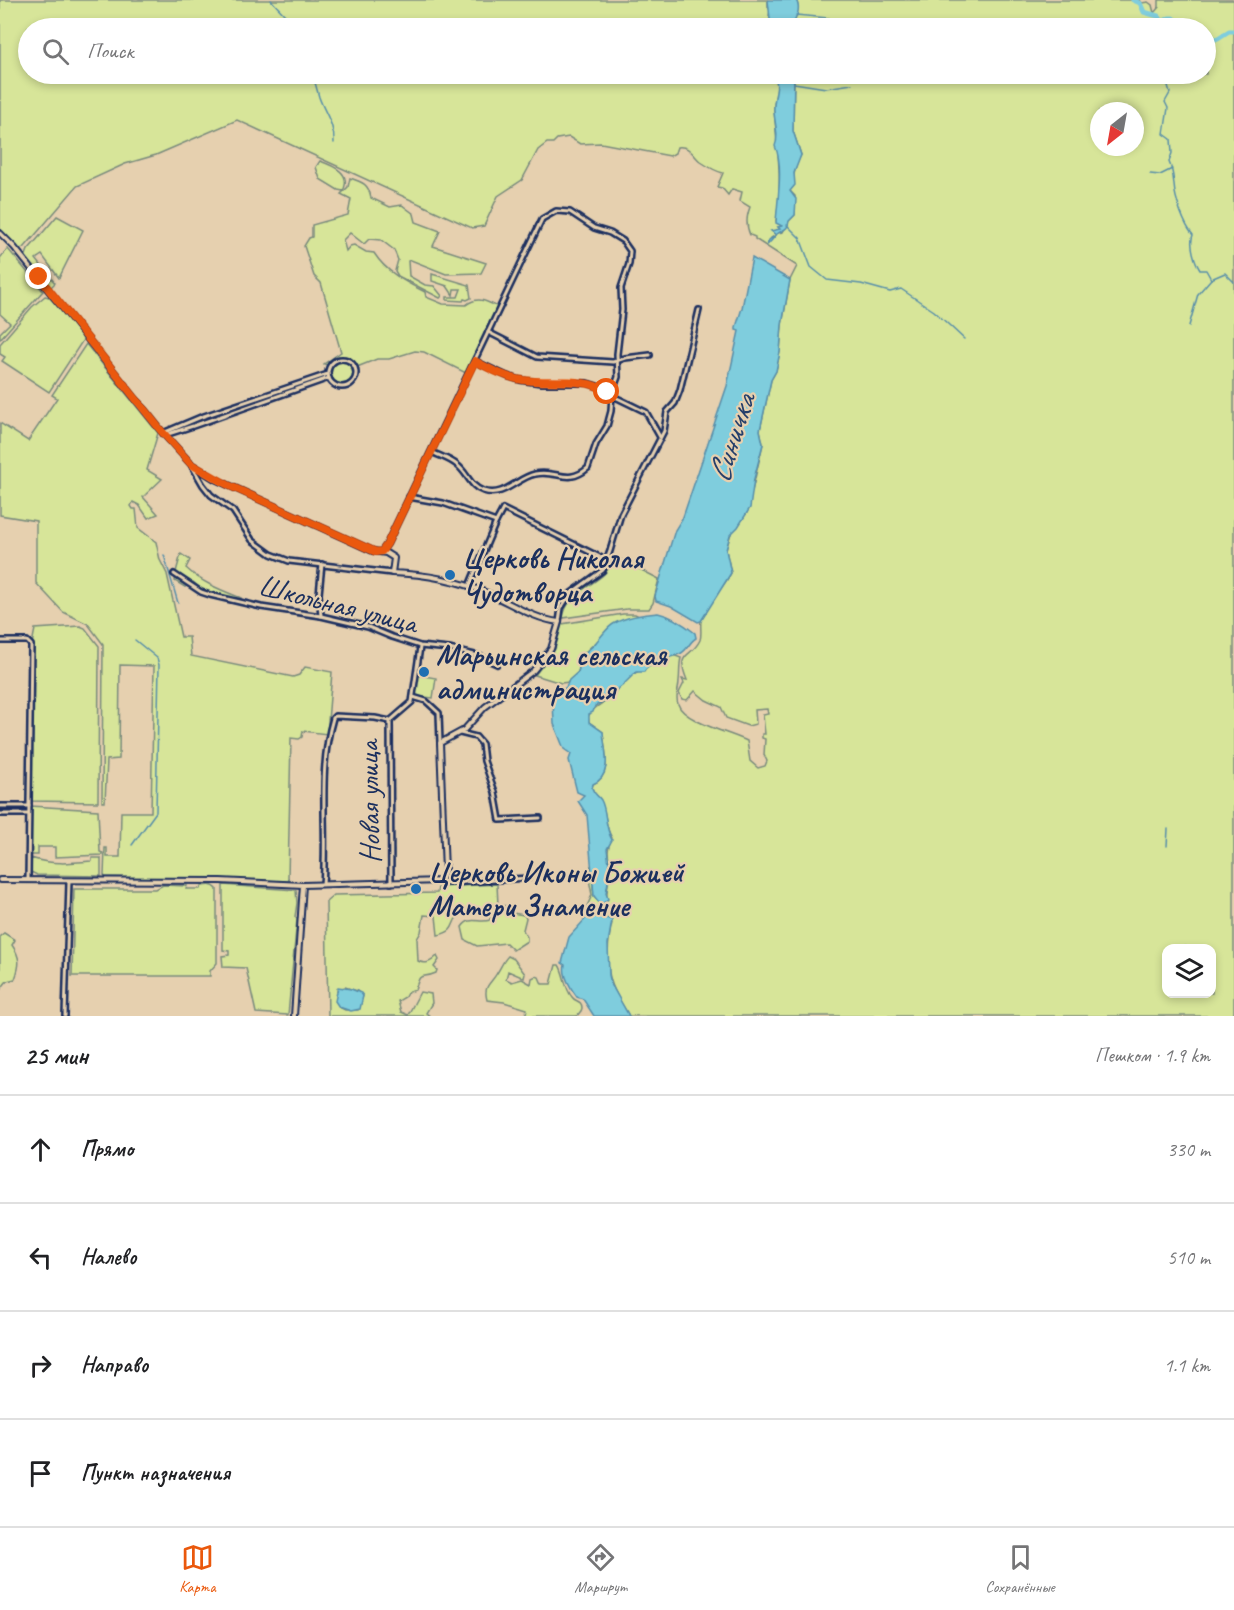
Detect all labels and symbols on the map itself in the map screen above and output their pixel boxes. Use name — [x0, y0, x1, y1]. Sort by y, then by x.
north arrow — [1090, 102, 1144, 156]
route end — [25, 263, 51, 289]
route start — [593, 378, 619, 404]
water label: Синичка — [698, 385, 766, 487]
place label: Церковь Николая Чудотворца — [462, 539, 645, 611]
street label: Школьная улица — [255, 566, 424, 643]
marker: Церковь Николая Чудотворца — [443, 568, 457, 582]
place label: Марьинская сельская администрация — [436, 636, 668, 708]
marker: Марьинская сельская администрация — [417, 665, 431, 679]
street label: Новая улица — [349, 738, 389, 864]
place label: Церковь Иконы Божией Матери Знамение — [428, 853, 686, 925]
marker: Церковь Иконы Божией Матери Знамение — [409, 882, 423, 896]

